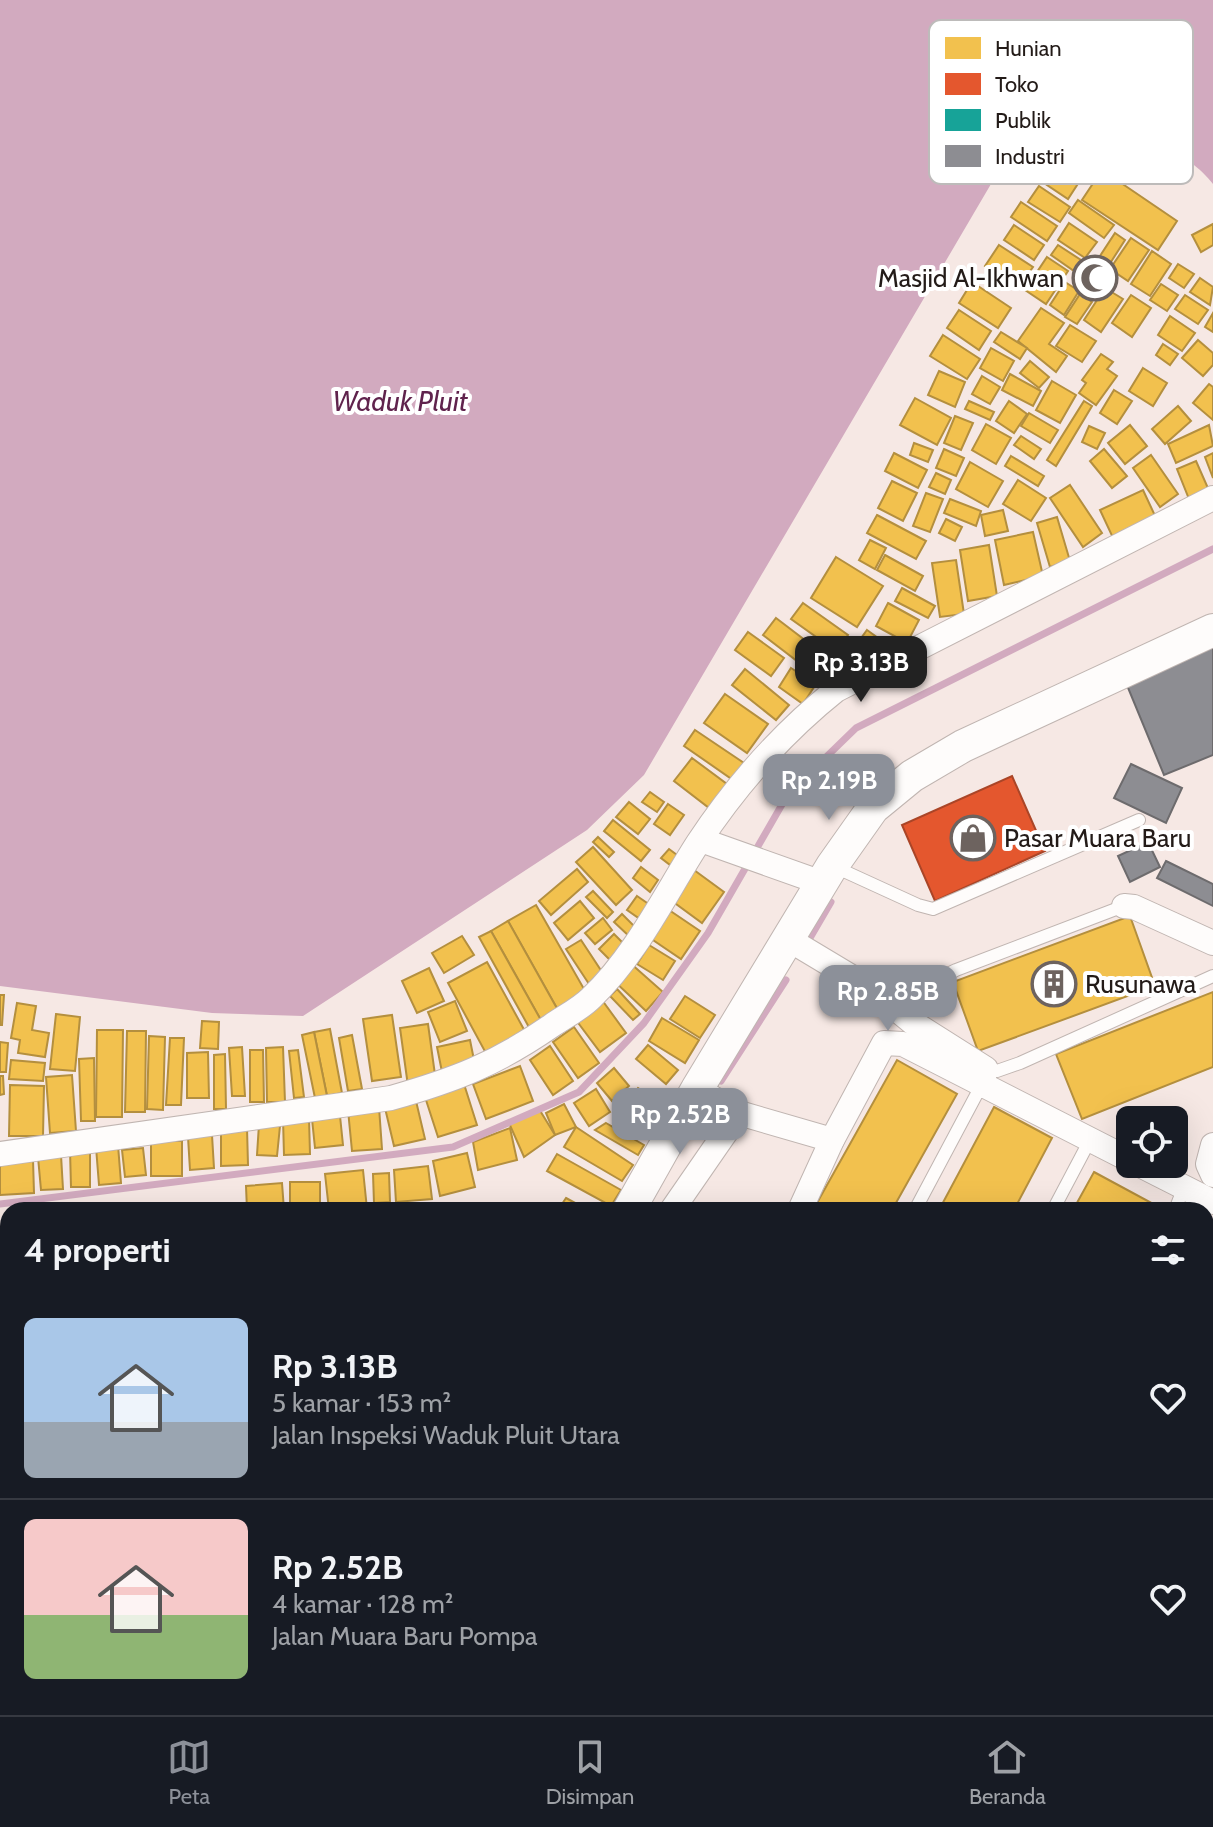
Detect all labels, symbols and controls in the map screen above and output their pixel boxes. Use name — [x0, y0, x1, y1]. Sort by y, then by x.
legend — [929, 20, 1193, 184]
text: Hunian — [995, 35, 1062, 62]
text: Toko — [995, 71, 1039, 98]
text: Publik — [995, 107, 1051, 134]
text: Industri — [995, 143, 1065, 170]
mosque icon: Masjid Al-Ikhwan — [1071, 254, 1119, 302]
place label: Masjid Al-Ikhwan — [878, 262, 1064, 294]
water label: Waduk Pluit — [333, 384, 468, 418]
pin: Rp 3.13B — [778, 636, 944, 704]
text: Rp 3.13B — [813, 646, 909, 678]
pin: Rp 2.19B — [746, 754, 912, 822]
text: Rp 2.19B — [781, 764, 877, 796]
shop icon: Pasar Muara Baru — [949, 814, 997, 862]
place label: Pasar Muara Baru — [1004, 822, 1191, 854]
building icon: Rusunawa — [1030, 960, 1078, 1008]
pin: Rp 2.85B — [805, 965, 971, 1033]
place label: Rusunawa — [1085, 968, 1197, 1000]
text: Rp 2.85B — [837, 975, 939, 1007]
pin: Rp 2.52B — [597, 1088, 763, 1156]
text: Rp 2.52B — [630, 1098, 730, 1130]
map controls — [1116, 1106, 1188, 1178]
button: locate — [1116, 1106, 1188, 1178]
icon: filters — [1146, 1228, 1190, 1272]
text: 4 properti — [24, 1229, 171, 1271]
text: Rp 3.13B — [272, 1345, 398, 1387]
icon: home — [88, 1350, 184, 1446]
icon: heart — [1146, 1376, 1190, 1420]
text: 5 kamar · 153 m² — [272, 1387, 451, 1419]
text: Jalan Inspeksi Waduk Pluit Utara — [272, 1419, 620, 1451]
text: Rp 2.52B — [272, 1546, 403, 1588]
icon: home — [88, 1551, 184, 1647]
icon: heart — [1146, 1577, 1190, 1621]
text: 4 kamar · 128 m² — [272, 1588, 453, 1620]
text: Jalan Muara Baru Pompa — [272, 1620, 537, 1652]
tab: Peta — [167, 1735, 211, 1810]
tab: Disimpan — [546, 1735, 634, 1810]
tab: Beranda — [969, 1735, 1046, 1810]

